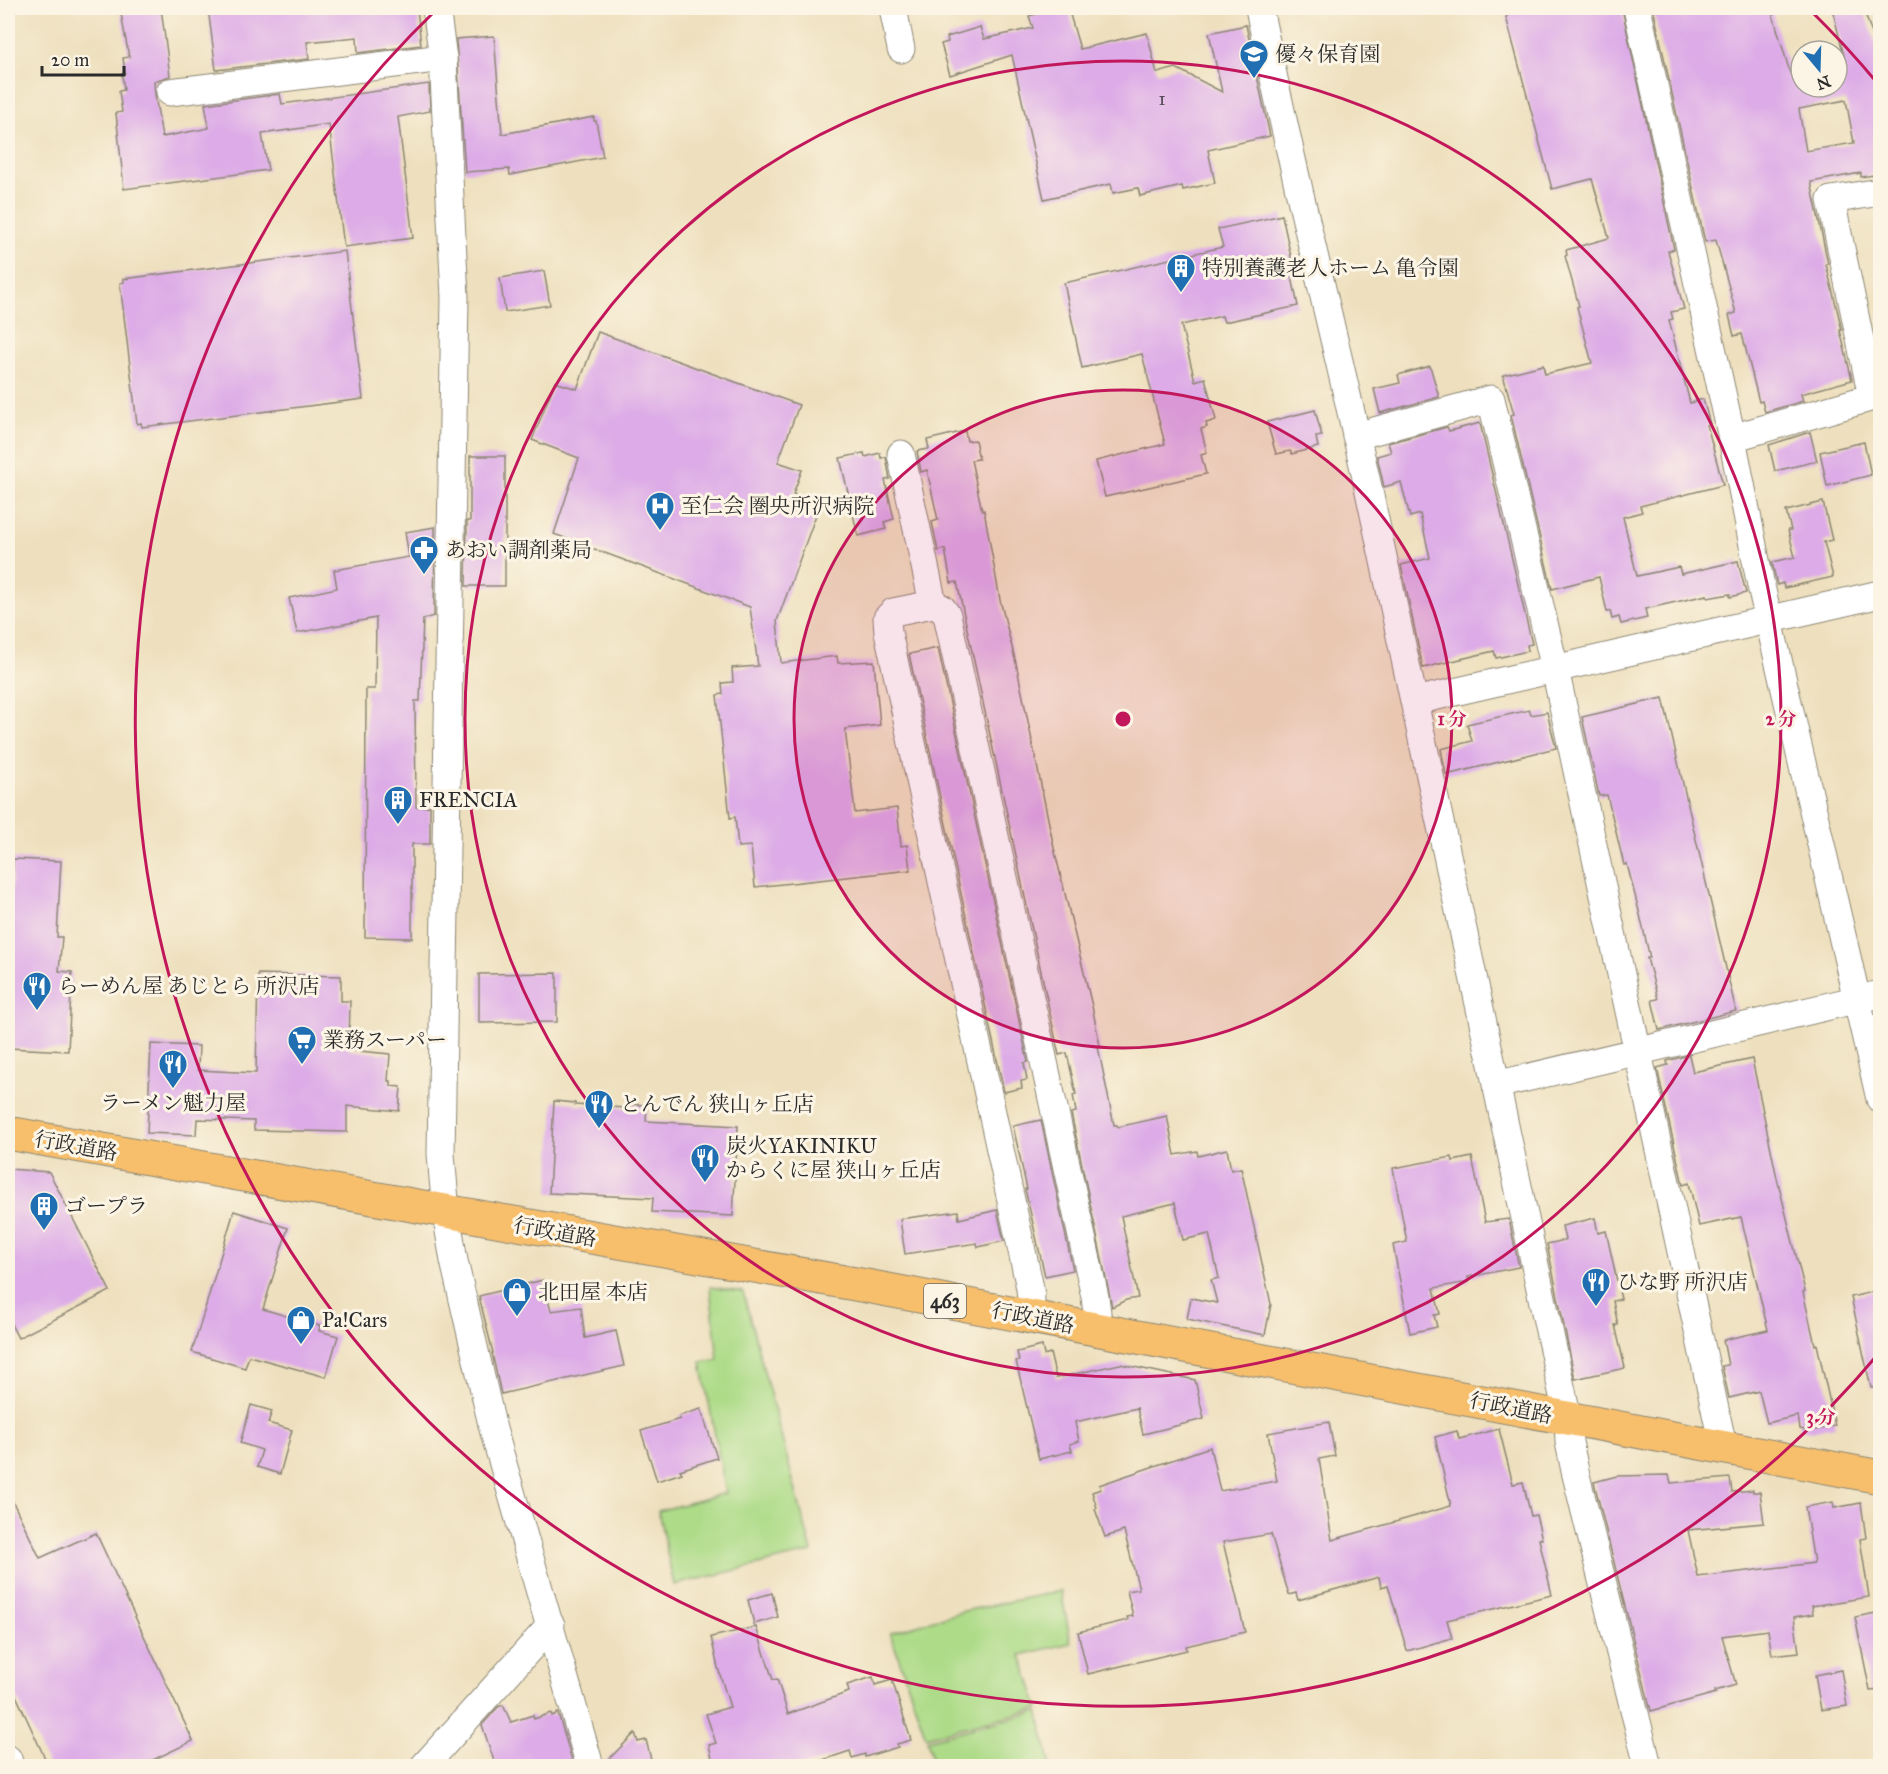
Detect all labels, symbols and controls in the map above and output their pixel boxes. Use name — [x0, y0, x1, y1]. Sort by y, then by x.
school or university icon: 優々保育園 — [1238, 38, 1270, 80]
scale bar — [42, 39, 124, 77]
north arrow — [1789, 39, 1849, 99]
place label: 優々保育園 — [1275, 41, 1380, 67]
text: 20 m — [51, 49, 89, 71]
text: N — [1814, 72, 1833, 94]
house number: 1 — [1158, 88, 1166, 110]
building icon: 特別養護老人ホーム 亀令園 — [1165, 252, 1197, 294]
place label: 特別養護老人ホーム 亀令園 — [1202, 255, 1459, 281]
hospital icon: 至仁会 圏央所沢病院 — [644, 490, 676, 532]
place label: 至仁会 圏央所沢病院 — [681, 493, 875, 519]
pharmacy icon: あおい調剤薬局 — [408, 534, 440, 576]
place label: あおい調剤薬局 — [445, 537, 592, 563]
text: 1 分 — [1438, 708, 1467, 730]
text: 2 分 — [1766, 708, 1796, 730]
centre of rings — [1113, 709, 1133, 729]
building icon: FRENCIA — [382, 784, 414, 826]
place label: FRENCIA — [419, 787, 518, 813]
restaurant icon: らーめん屋 あじとら 所沢店 — [21, 970, 53, 1012]
place label: らーめん屋 あじとら 所沢店 — [58, 973, 319, 999]
supermarket icon: 業務スーパー — [286, 1024, 318, 1066]
place label: 業務スーパー — [323, 1027, 447, 1053]
restaurant icon: ラーメン魁力屋 — [157, 1048, 189, 1090]
restaurant icon: とんでん 狭山ヶ丘店 — [583, 1088, 615, 1130]
place label: ラーメン魁力屋 — [100, 1090, 246, 1116]
place label: とんでん 狭山ヶ丘店 — [620, 1091, 814, 1117]
street label: 行政道路 — [32, 1126, 120, 1166]
place label: 炭火YAKINIKU からくに屋 狭山ヶ丘店 — [726, 1133, 941, 1183]
restaurant icon: 炭火YAKINIKU からくに屋 狭山ヶ丘店 — [689, 1142, 721, 1184]
building icon: ゴープラ — [28, 1190, 60, 1232]
place label: ゴープラ — [65, 1193, 148, 1219]
street label: 行政道路 — [511, 1212, 599, 1252]
restaurant icon: ひな野 所沢店 — [1580, 1266, 1612, 1308]
place label: ひな野 所沢店 — [1617, 1269, 1748, 1295]
shop icon: 北田屋 本店 — [501, 1276, 533, 1318]
place label: 北田屋 本店 — [538, 1279, 648, 1305]
road number: 463 — [924, 1284, 966, 1318]
street label: 行政道路 — [989, 1297, 1077, 1339]
shop icon: Pa!Cars — [285, 1304, 317, 1346]
place label: Pa!Cars — [322, 1307, 387, 1333]
street label: 行政道路 — [1467, 1387, 1555, 1429]
text: 3 分 — [1806, 1406, 1836, 1429]

